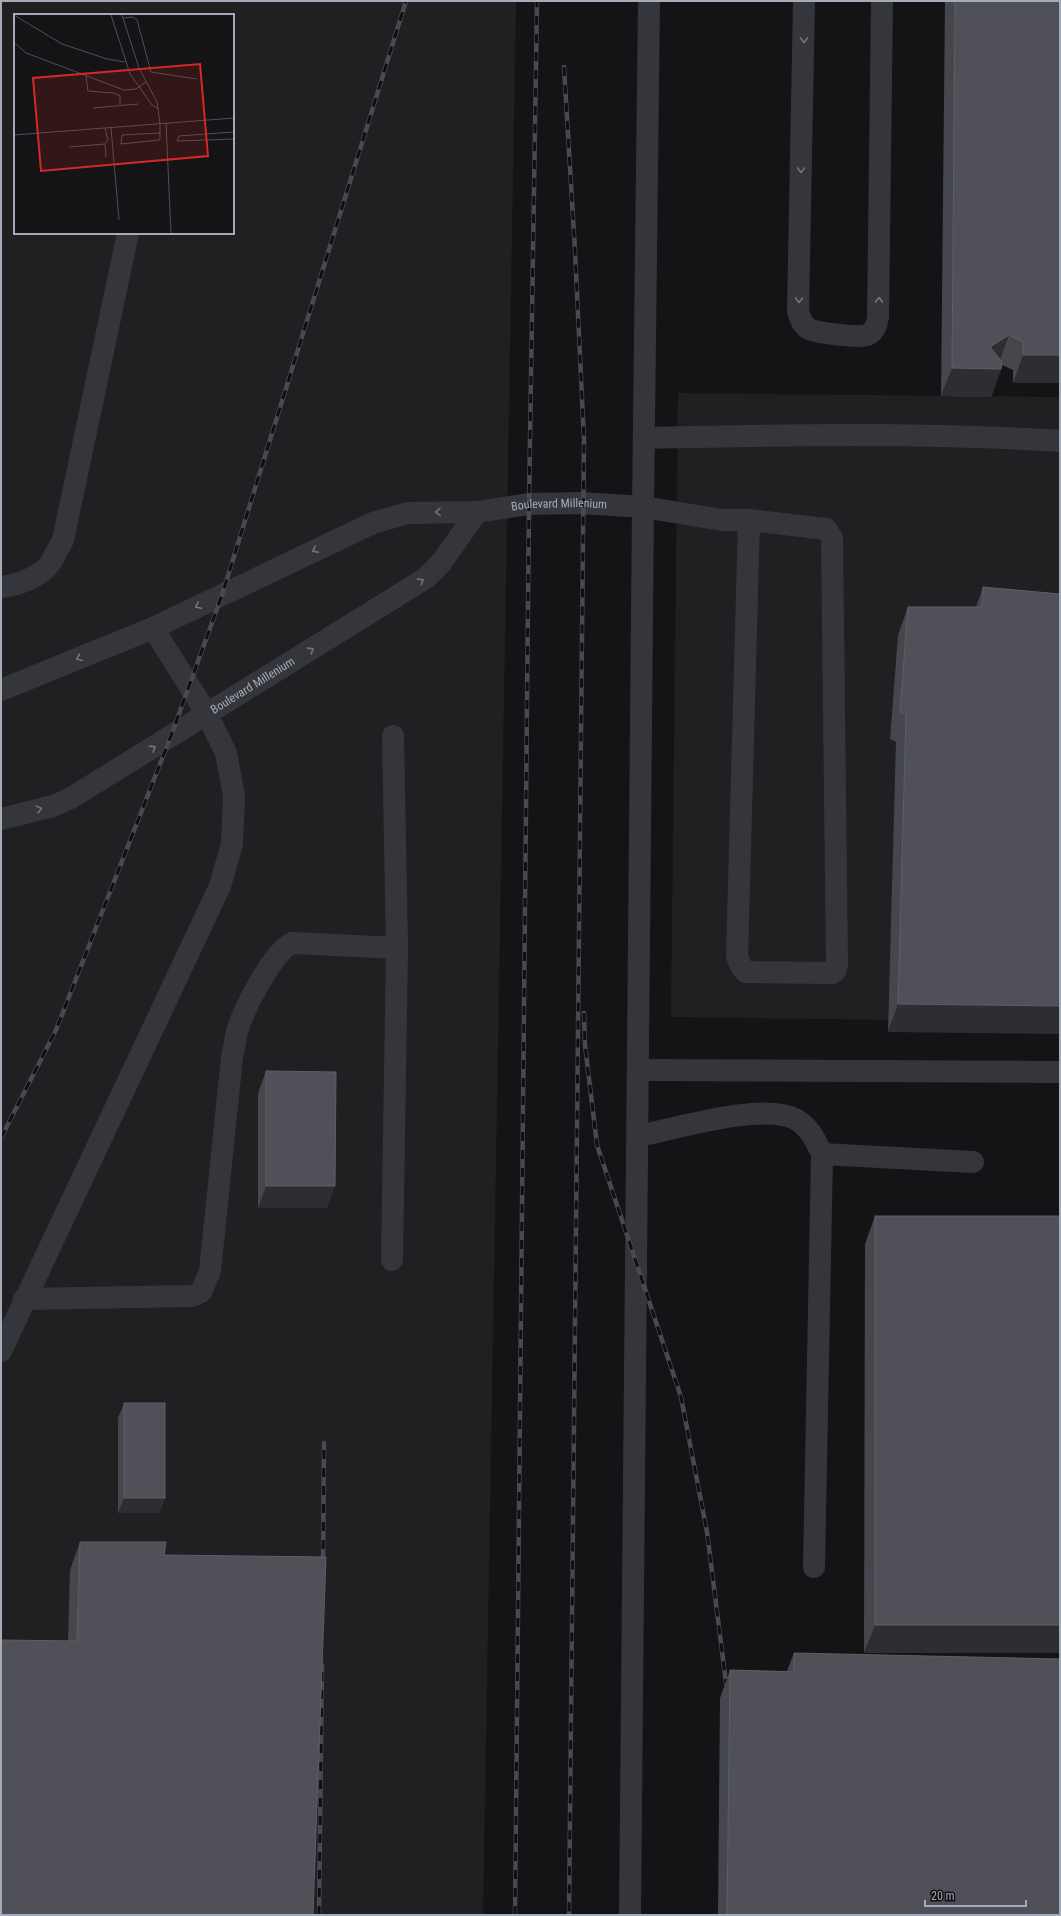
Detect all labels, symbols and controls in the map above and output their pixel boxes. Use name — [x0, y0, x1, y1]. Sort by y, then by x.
inset map — [14, 14, 234, 234]
one-way arrow — [800, 37, 808, 43]
one-way arrow — [797, 167, 805, 173]
one-way arrow — [795, 297, 803, 303]
one-way arrow — [875, 297, 883, 303]
street label: Boulevard Millenium — [510, 496, 608, 514]
one-way arrow — [435, 508, 441, 516]
one-way arrow — [312, 545, 320, 553]
one-way arrow — [417, 579, 424, 586]
one-way arrow — [195, 601, 202, 609]
one-way arrow — [307, 647, 314, 655]
one-way arrow — [75, 653, 83, 661]
street label: Boulevard Millenium — [208, 654, 297, 717]
one-way arrow — [148, 745, 155, 752]
one-way arrow — [36, 806, 42, 814]
scale bar — [925, 1882, 1026, 1908]
text: 20 m — [931, 1889, 955, 1903]

